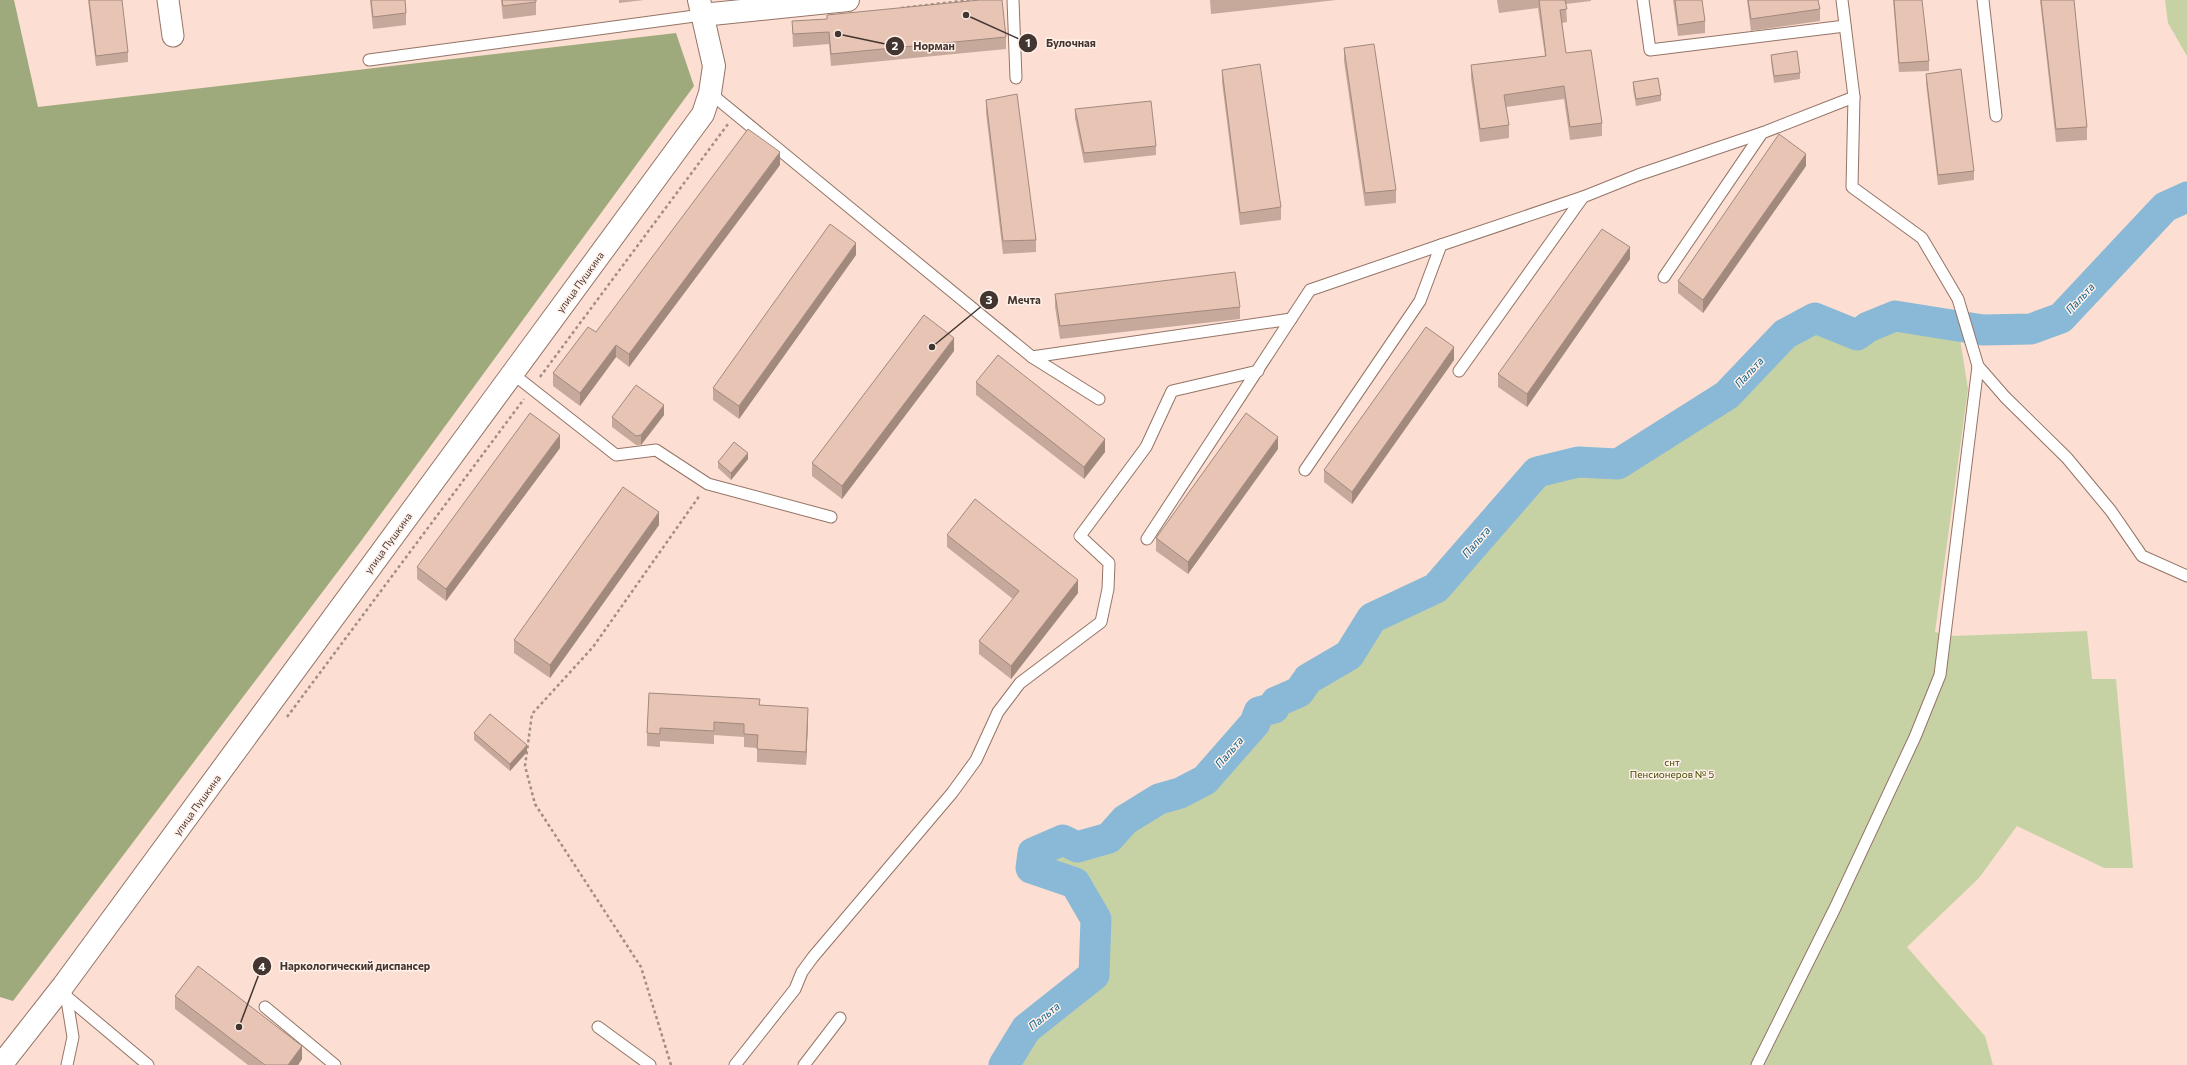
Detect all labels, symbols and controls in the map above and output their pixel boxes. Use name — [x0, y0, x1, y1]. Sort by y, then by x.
callout: Булочная — [1018, 31, 1104, 54]
callout: Норман — [885, 35, 962, 58]
text: 1 — [1025, 35, 1031, 49]
text: Булочная — [1046, 36, 1096, 49]
text: 2 — [892, 38, 899, 52]
text: Норман — [913, 39, 955, 52]
street label: улица Пушкина — [554, 249, 606, 315]
water label: Пальта — [2062, 280, 2097, 315]
callout: Мечта — [979, 288, 1048, 311]
text: 3 — [986, 292, 993, 306]
text: Мечта — [1007, 293, 1041, 306]
water label: Пальта — [1731, 354, 1766, 389]
street label: улица Пушкина — [362, 510, 414, 576]
water label: Пальта — [1459, 523, 1493, 560]
water label: Пальта — [1212, 733, 1246, 770]
park label: снт Пенсионеров № 5 — [1630, 756, 1714, 780]
street label: улица Пушкина — [171, 772, 223, 838]
callout: Наркологический диспансер — [252, 955, 438, 978]
text: 4 — [258, 959, 266, 973]
text: Наркологический диспансер — [280, 959, 431, 972]
water label: Пальта — [1025, 999, 1062, 1032]

